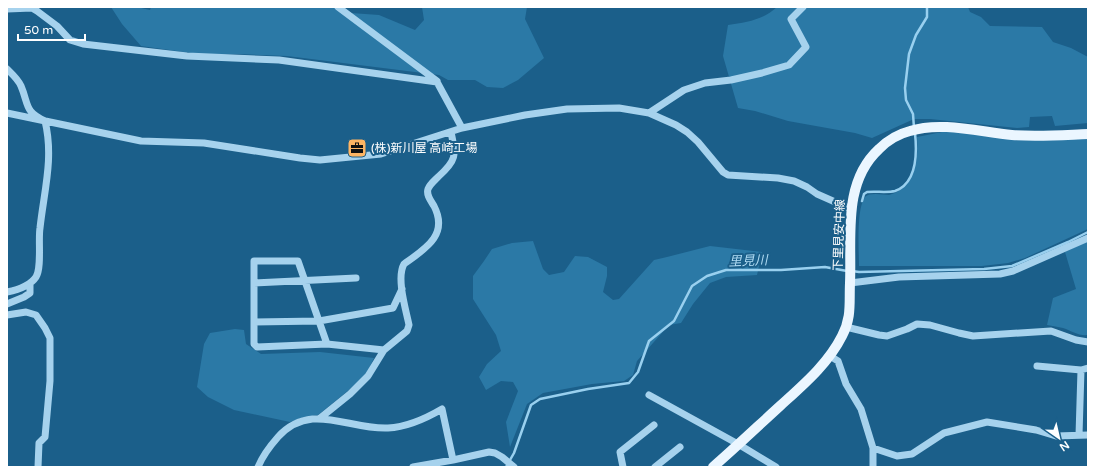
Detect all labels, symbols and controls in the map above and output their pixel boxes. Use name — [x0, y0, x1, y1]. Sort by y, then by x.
scale bar — [18, 16, 85, 42]
text: 50 m — [24, 23, 53, 37]
office icon: (株)新川屋 高崎工場 — [346, 137, 368, 159]
place label: (株)新川屋 高崎工場 — [371, 141, 478, 155]
street label: 下里見安中線 — [831, 199, 847, 271]
water label: 里見川 — [728, 252, 770, 270]
north arrow — [1039, 418, 1079, 458]
text: N — [1057, 438, 1072, 454]

